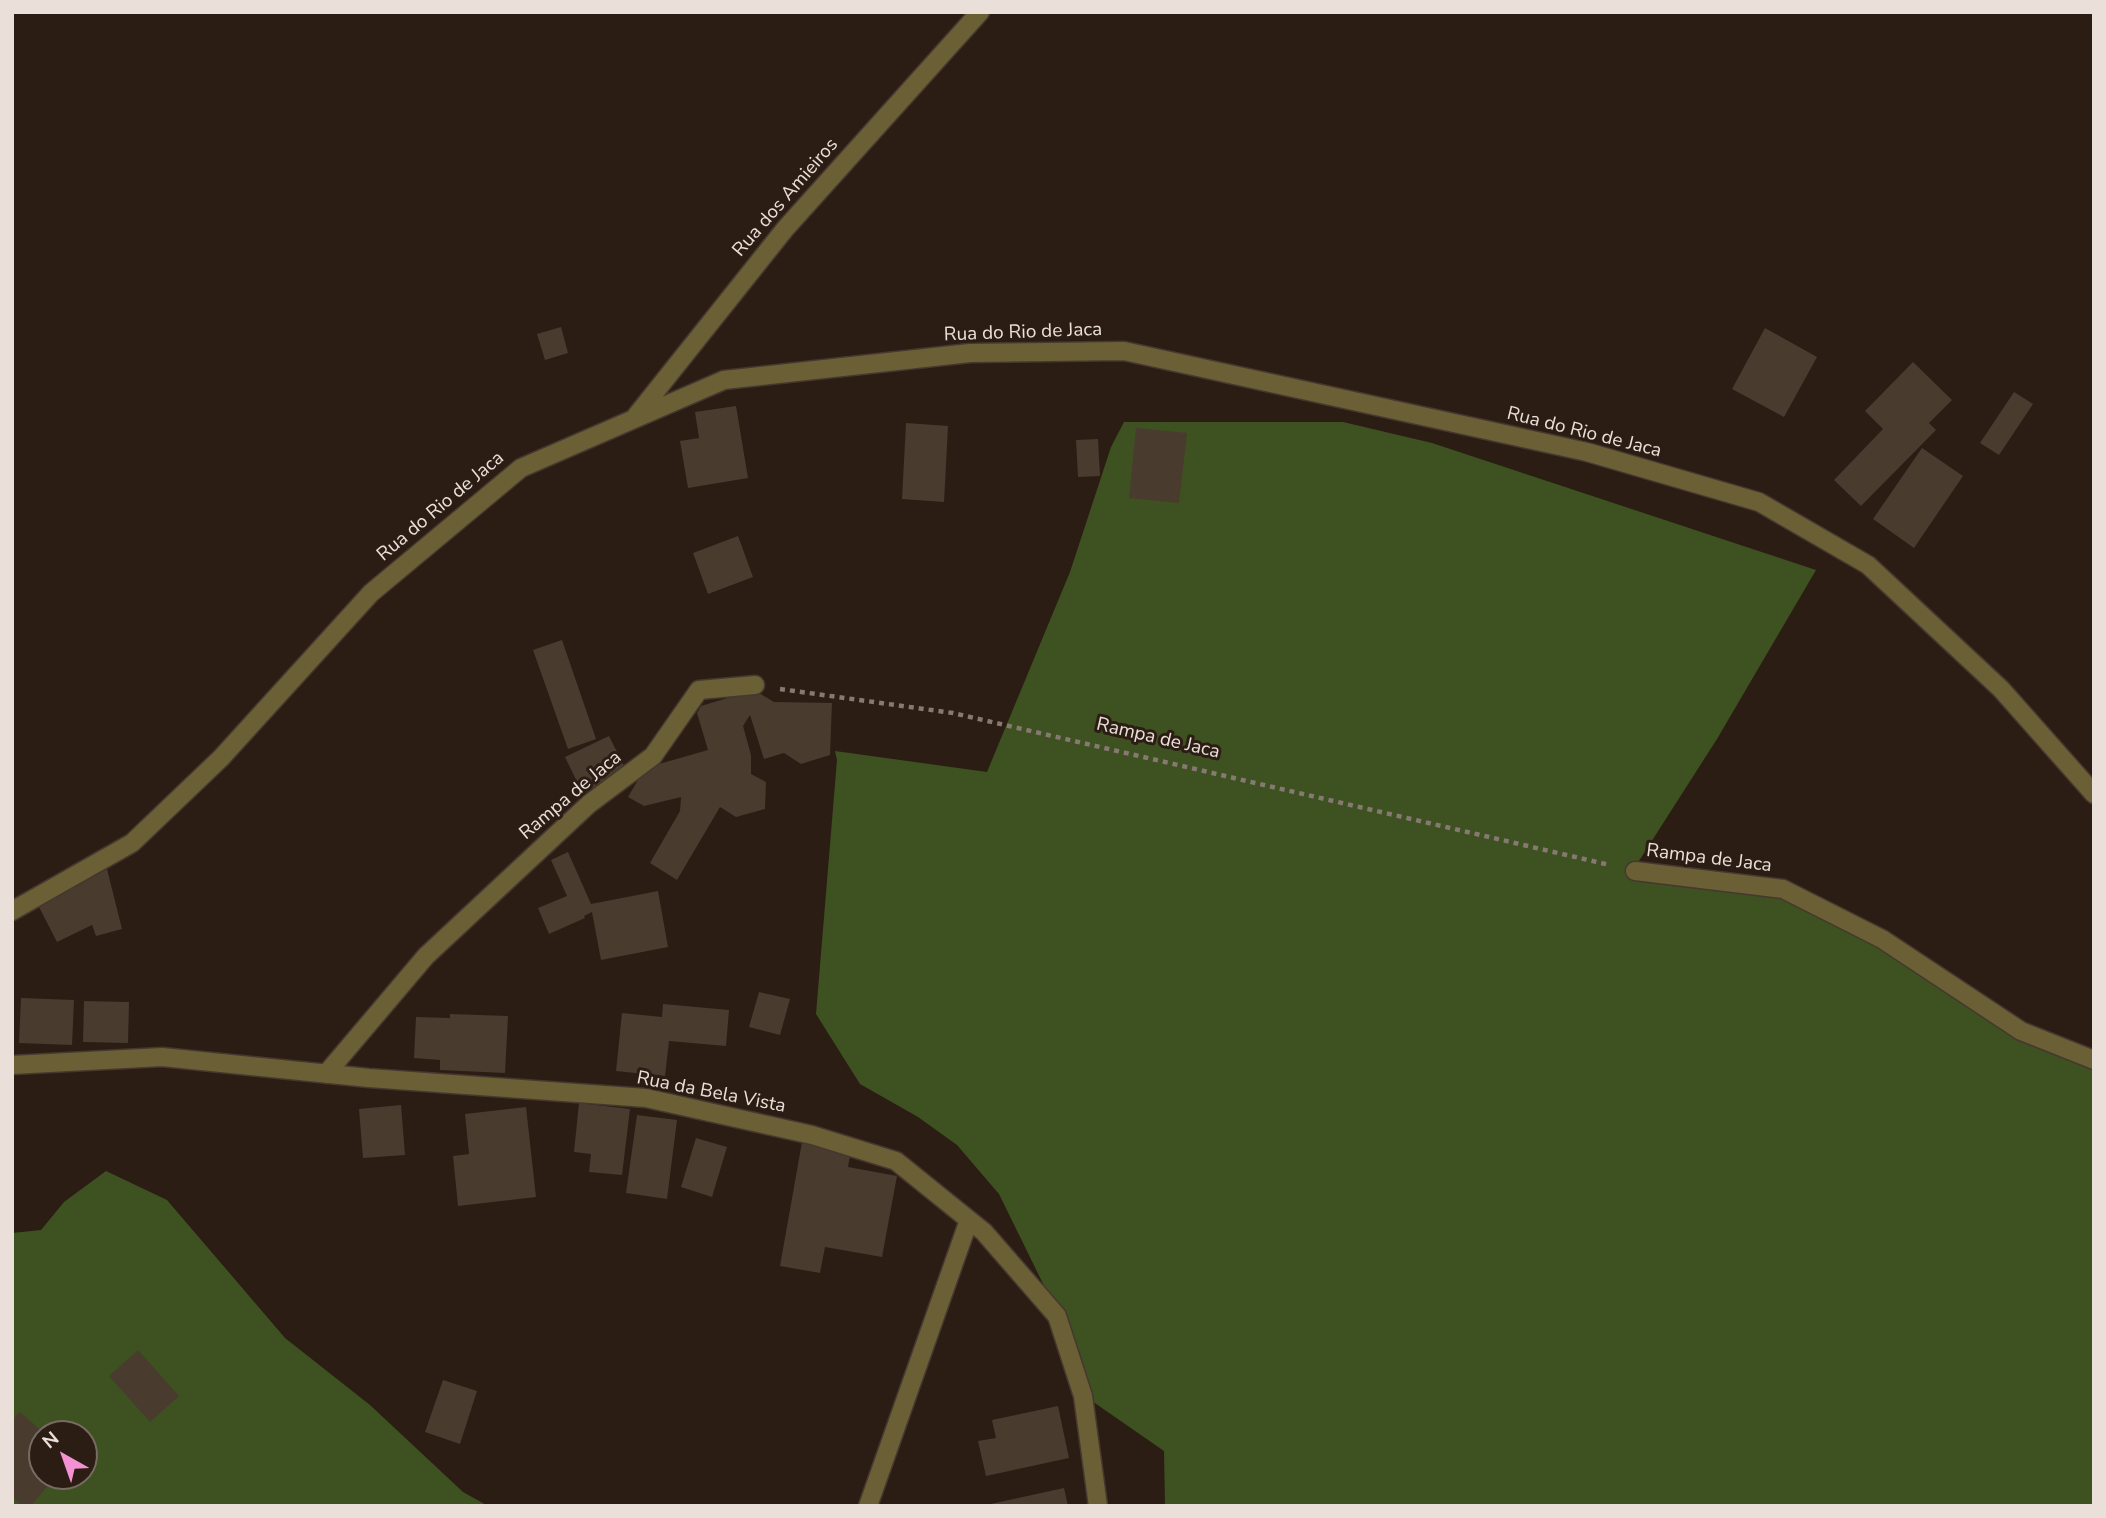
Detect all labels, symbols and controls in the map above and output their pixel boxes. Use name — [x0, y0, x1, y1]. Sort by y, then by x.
street label: Rua dos Amieiros — [728, 134, 844, 262]
street label: Rua do Rio de Jaca — [943, 319, 1103, 347]
street label: Rua do Rio de Jaca — [1504, 403, 1664, 463]
street label: Rua do Rio de Jaca — [373, 447, 509, 567]
street label: Rampa de Jaca — [1094, 714, 1222, 764]
street label: Rampa de Jaca — [515, 747, 627, 845]
street label: Rampa de Jaca — [1645, 840, 1773, 878]
street label: Rua da Bela Vista — [635, 1067, 787, 1119]
north arrow — [28, 1420, 98, 1490]
text: N — [37, 1426, 65, 1455]

